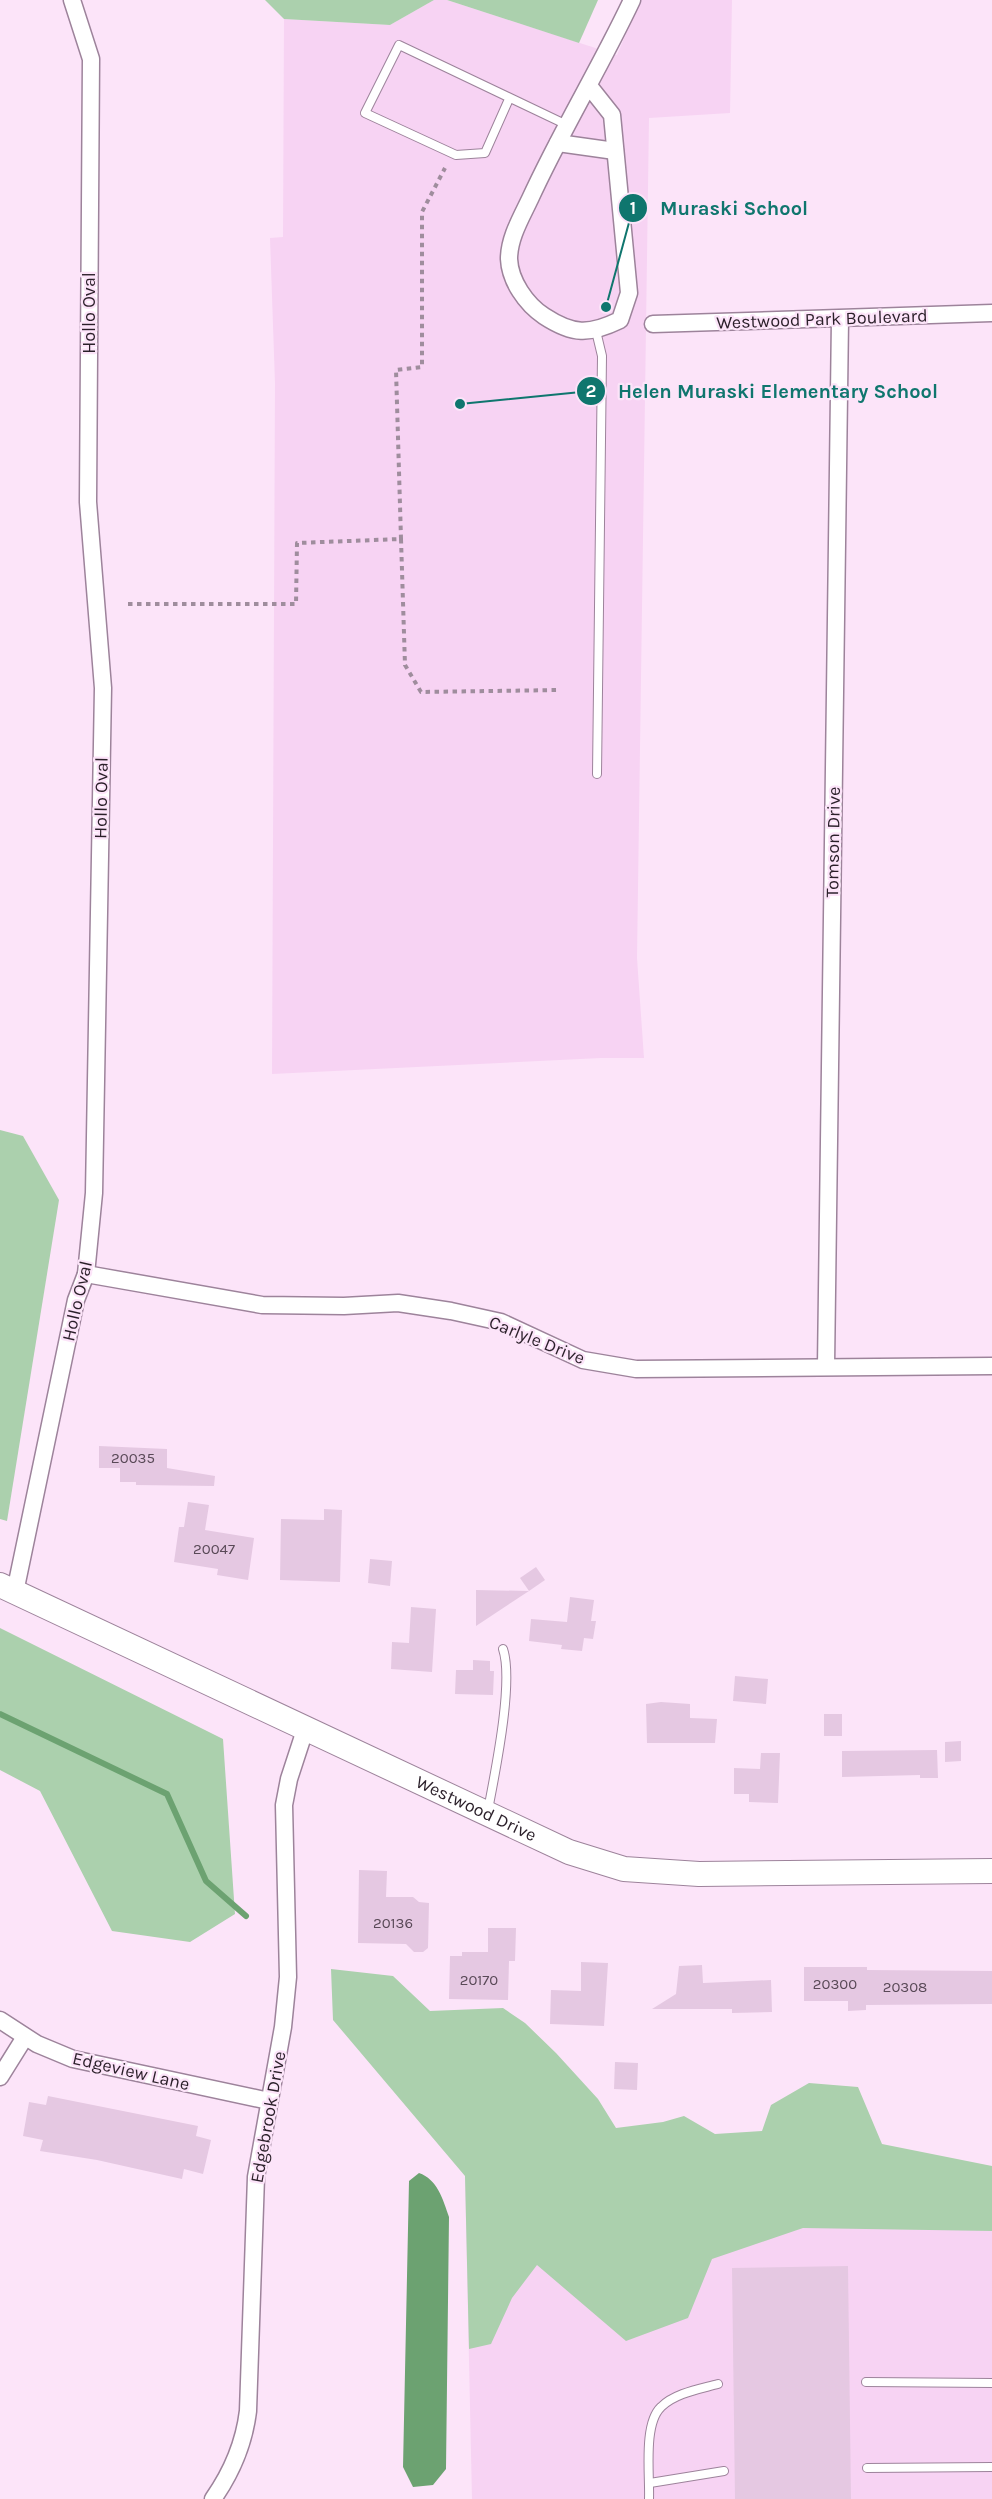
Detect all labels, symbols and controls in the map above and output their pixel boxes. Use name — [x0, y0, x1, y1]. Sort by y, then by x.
callout: Muraski School — [618, 189, 820, 227]
text: 1 — [630, 197, 636, 219]
text: Muraski School — [660, 197, 808, 220]
street label: Hollo Oval — [78, 272, 100, 354]
street label: Westwood Park Boulevard — [716, 304, 928, 334]
callout: Helen Muraski Elementary School — [576, 372, 950, 410]
text: 2 — [586, 380, 596, 402]
text: Helen Muraski Elementary School — [618, 380, 938, 403]
street label: Hollo Oval — [89, 757, 113, 839]
street label: Tomson Drive — [821, 786, 845, 898]
street label: Hollo Oval — [57, 1259, 97, 1343]
street label: Carlyle Drive — [486, 1311, 588, 1369]
house number: 20035 — [111, 1449, 155, 1467]
house number: 20047 — [193, 1540, 235, 1558]
street label: Westwood Drive — [412, 1771, 540, 1846]
house number: 20136 — [373, 1914, 413, 1932]
house number: 20170 — [460, 1971, 498, 1989]
house number: 20300 — [813, 1975, 857, 1993]
house number: 20308 — [883, 1978, 927, 1996]
street label: Edgeview Lane — [70, 2047, 192, 2095]
street label: Edgebrook Drive — [246, 2049, 290, 2185]

